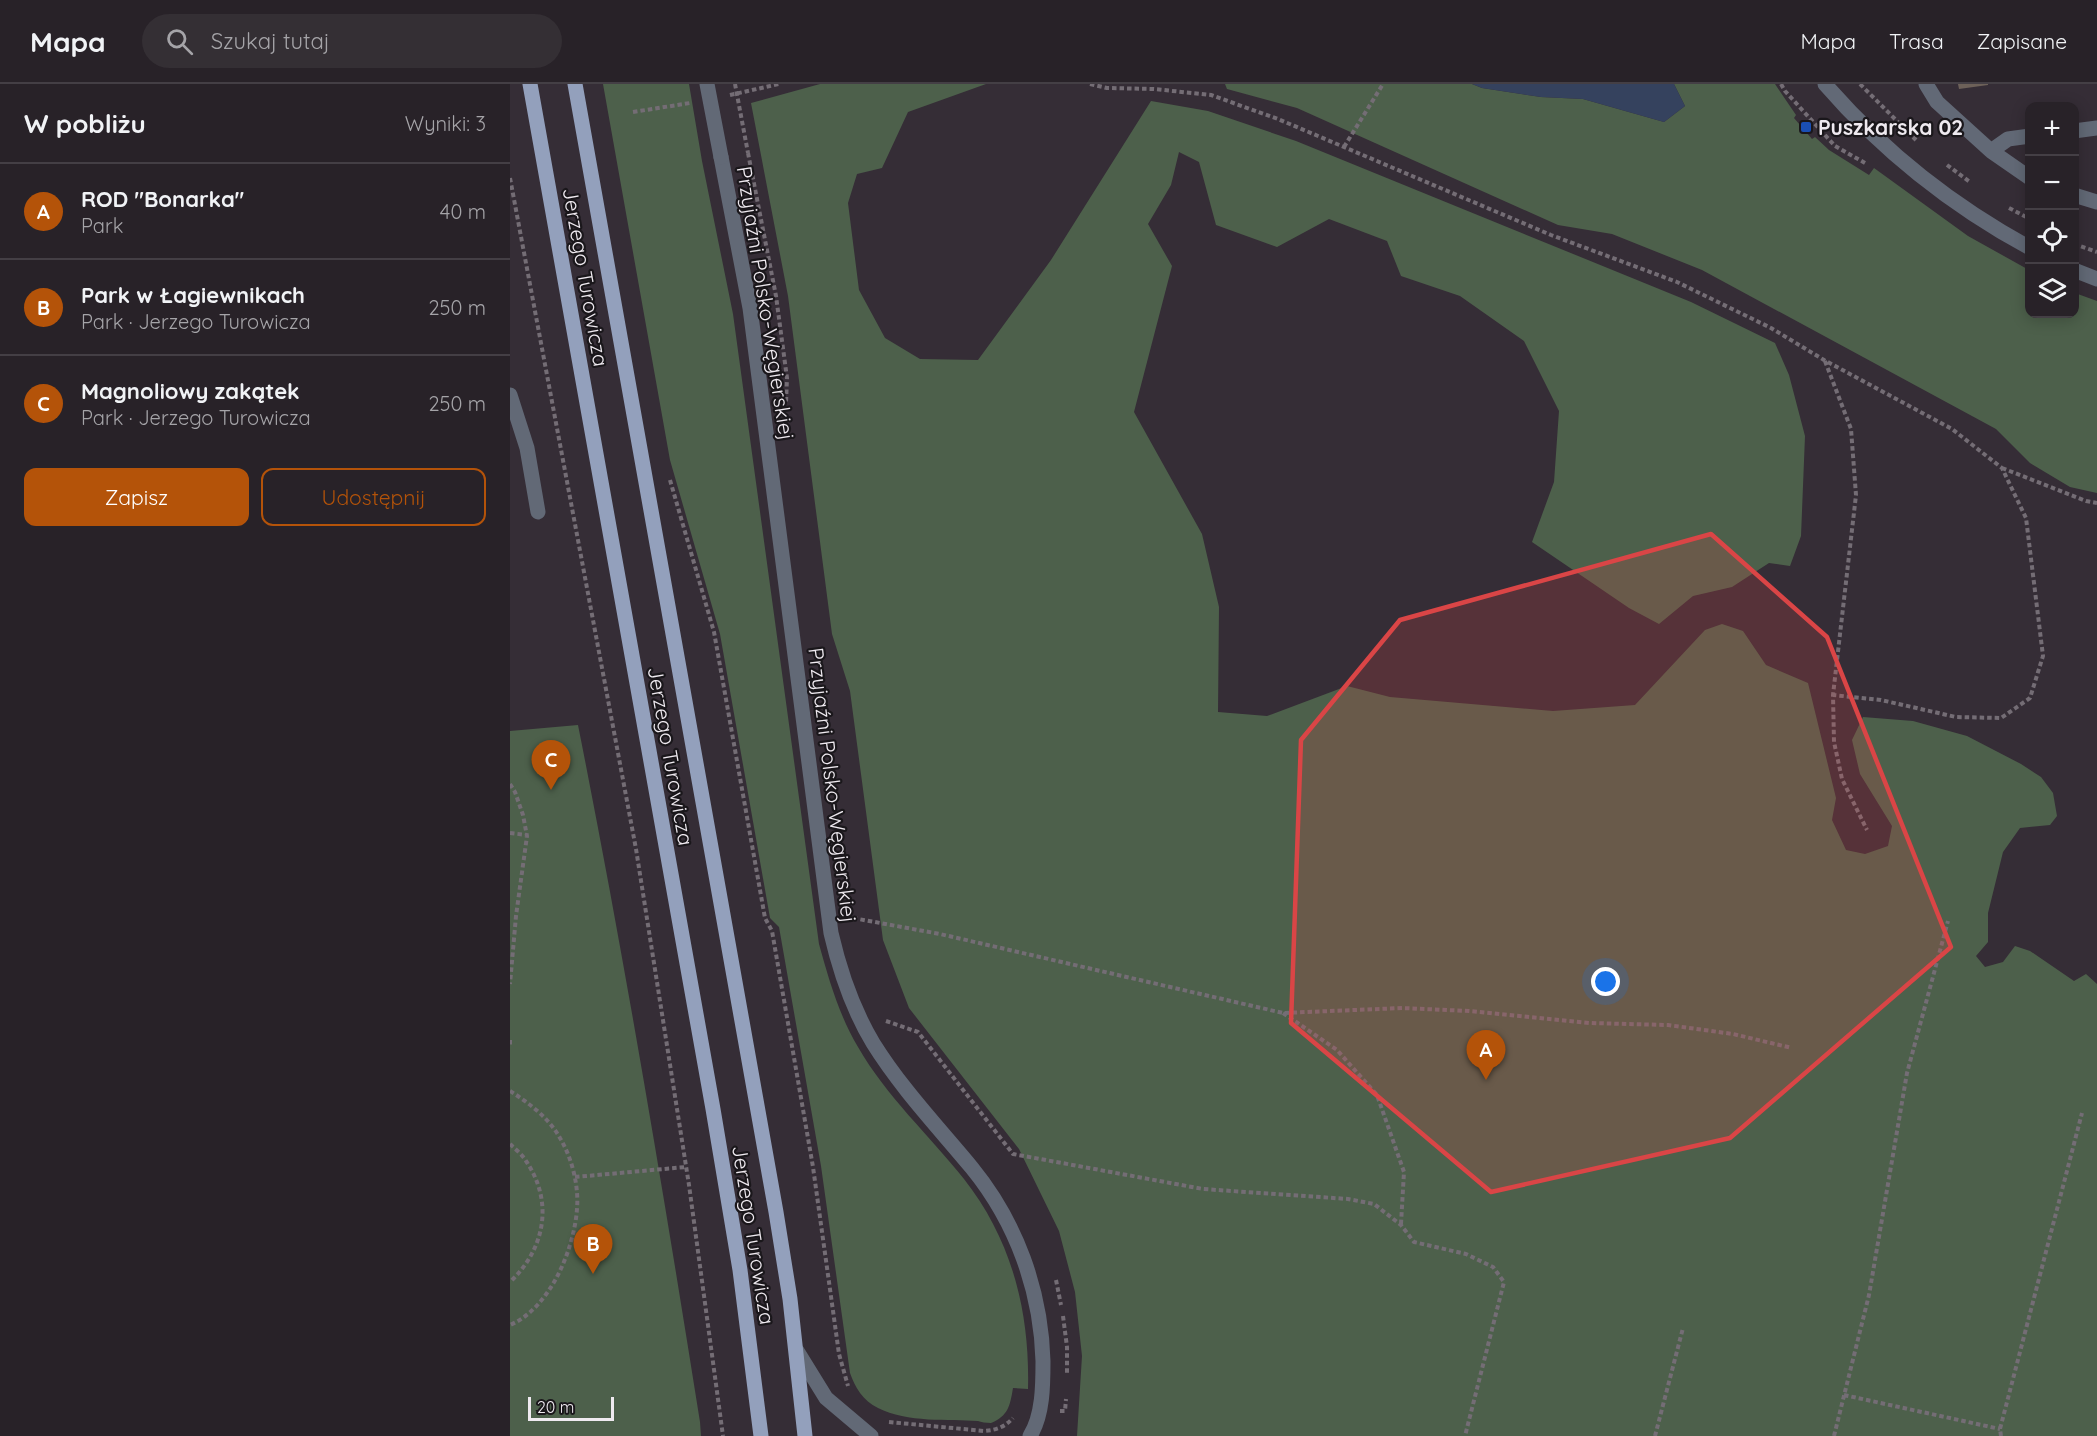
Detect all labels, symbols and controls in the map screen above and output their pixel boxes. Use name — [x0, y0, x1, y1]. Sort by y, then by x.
search box — [142, 14, 562, 68]
text: Mapa — [30, 24, 106, 59]
icon: search — [163, 25, 196, 58]
text: Szukaj tutaj — [211, 27, 330, 55]
text: Mapa — [1801, 28, 1856, 54]
text: Trasa — [1889, 28, 1944, 54]
text: Zapisane — [1977, 28, 2067, 54]
map controls — [2025, 102, 2079, 318]
button: + — [2025, 102, 2079, 156]
text: W pobliżu — [24, 107, 146, 140]
text: Wyniki: 3 — [405, 111, 486, 136]
place label: Puszkarska 02 — [1818, 114, 1963, 140]
marker: Puszkarska 02 — [1799, 120, 1813, 134]
button: − — [2025, 156, 2079, 210]
street label: Przyjaźni Polsko-Węgierskiej — [731, 164, 801, 442]
text: ROD "Bonarka" — [81, 185, 244, 213]
street label: Jerzego Turowicza — [557, 186, 615, 368]
text: A — [37, 199, 50, 224]
text: 40 m — [440, 199, 486, 224]
button: locate — [2025, 210, 2079, 264]
text: Park — [81, 213, 123, 238]
button: layers — [2025, 264, 2079, 318]
text: Park w Łagiewnikach — [81, 281, 305, 309]
text: B — [37, 295, 50, 320]
text: 250 m — [428, 295, 486, 320]
text: Park · Jerzego Turowicza — [81, 309, 311, 334]
text: Magnoliowy zakątek — [81, 377, 300, 405]
text: C — [37, 391, 50, 416]
text: 250 m — [428, 391, 486, 416]
text: Park · Jerzego Turowicza — [81, 405, 311, 430]
button: Zapisz — [24, 468, 249, 526]
button: Udostępnij — [261, 468, 486, 526]
street label: Przyjaźni Polsko-Węgierskiej — [803, 646, 863, 924]
street label: Jerzego Turowicza — [642, 665, 700, 847]
pin: C — [532, 740, 570, 790]
your location — [1591, 967, 1620, 996]
pin: A — [1466, 1030, 1506, 1080]
street label: Jerzego Turowicza — [727, 1144, 781, 1326]
pin: B — [574, 1224, 613, 1274]
scale bar — [528, 1394, 614, 1422]
text: 20 m — [537, 1397, 574, 1417]

